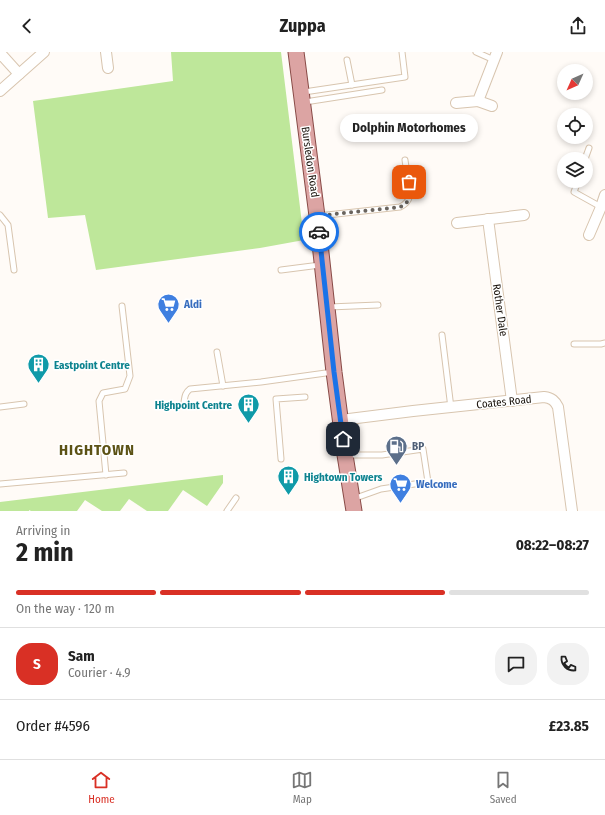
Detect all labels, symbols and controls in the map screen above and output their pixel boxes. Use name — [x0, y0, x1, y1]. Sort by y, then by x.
icon: back — [16, 15, 38, 37]
text: Zuppa — [279, 15, 326, 37]
icon: share — [567, 15, 589, 37]
north arrow — [557, 64, 593, 100]
map controls — [557, 64, 593, 188]
button: locate — [557, 108, 593, 144]
callout: Dolphin Motorhomes — [340, 114, 478, 142]
text: Dolphin Motorhomes — [352, 120, 466, 135]
street label: Bursledon Road — [299, 126, 321, 198]
button: layers — [557, 152, 593, 188]
pin — [392, 165, 426, 199]
icon: bag — [398, 171, 420, 193]
courier — [299, 212, 339, 252]
icon: car — [308, 221, 330, 243]
street label: Rother Dale — [490, 283, 510, 337]
supermarket icon: Aldi — [155, 291, 181, 324]
place label: Aldi — [183, 298, 202, 311]
building icon: Eastpoint Centre — [26, 352, 52, 385]
place label: Eastpoint Centre — [54, 359, 130, 372]
building icon: Highpoint Centre — [235, 392, 261, 425]
street label: Coates Road — [476, 393, 532, 411]
place label: Highpoint Centre — [155, 399, 232, 412]
pin — [326, 422, 360, 456]
icon: home — [332, 428, 354, 450]
fuel station icon: BP — [384, 433, 410, 466]
place label: BP — [412, 440, 424, 453]
district label: HIGHTOWN — [59, 441, 135, 459]
building icon: Hightown Towers — [276, 464, 302, 497]
place label: Hightown Towers — [304, 471, 383, 484]
supermarket icon: Welcome — [387, 471, 413, 504]
place label: Welcome — [416, 478, 458, 491]
text: Arriving in — [16, 523, 70, 538]
text: 08:22–08:27 — [516, 536, 589, 554]
text: 2 min — [16, 537, 74, 568]
text: On the way · 120 m — [16, 601, 114, 616]
button: chat — [495, 643, 537, 685]
button: phone — [547, 643, 589, 685]
text: Sam — [68, 647, 95, 665]
text: S — [33, 655, 41, 673]
text: Courier · 4.9 — [68, 665, 131, 680]
text: Order #4596 — [16, 717, 90, 735]
text: £23.85 — [549, 717, 589, 735]
tab: Home — [88, 769, 115, 806]
tab: Map — [291, 769, 313, 806]
tab: Saved — [490, 769, 517, 806]

